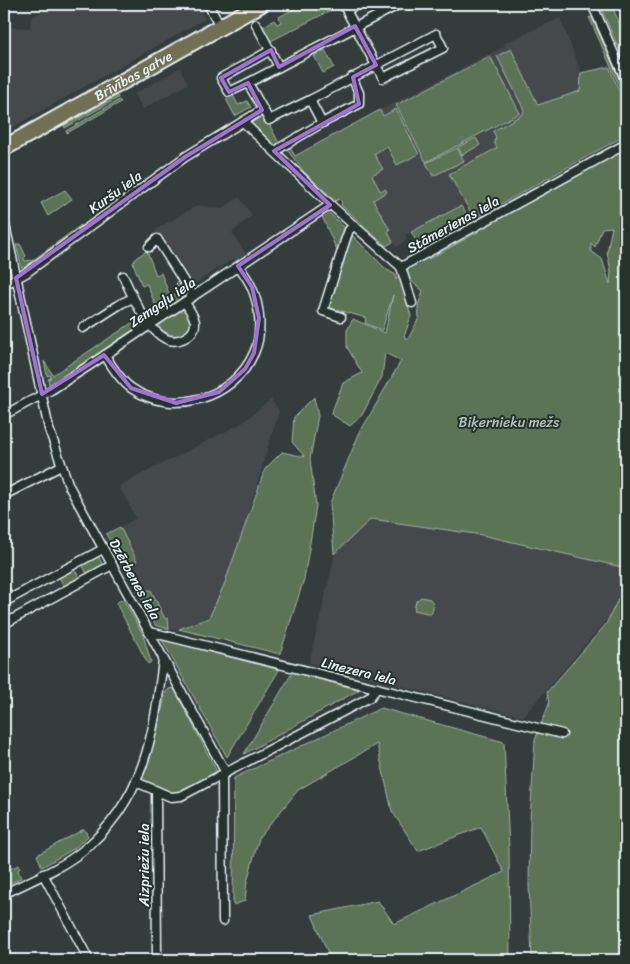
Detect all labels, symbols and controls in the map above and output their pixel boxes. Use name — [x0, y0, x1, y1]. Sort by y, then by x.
street label: Brīvības gatve — [90, 44, 177, 108]
street label: Kuršu iela — [83, 164, 148, 221]
street label: Stāmerienas iela — [402, 189, 504, 260]
street label: Zemgaļu iela — [123, 271, 201, 334]
park label: Biķernieku mežs — [459, 410, 560, 435]
street label: Dzērbenes iela — [102, 534, 168, 625]
street label: Linezera iela — [319, 650, 399, 693]
street label: Aizpriežu iela — [132, 824, 157, 907]

